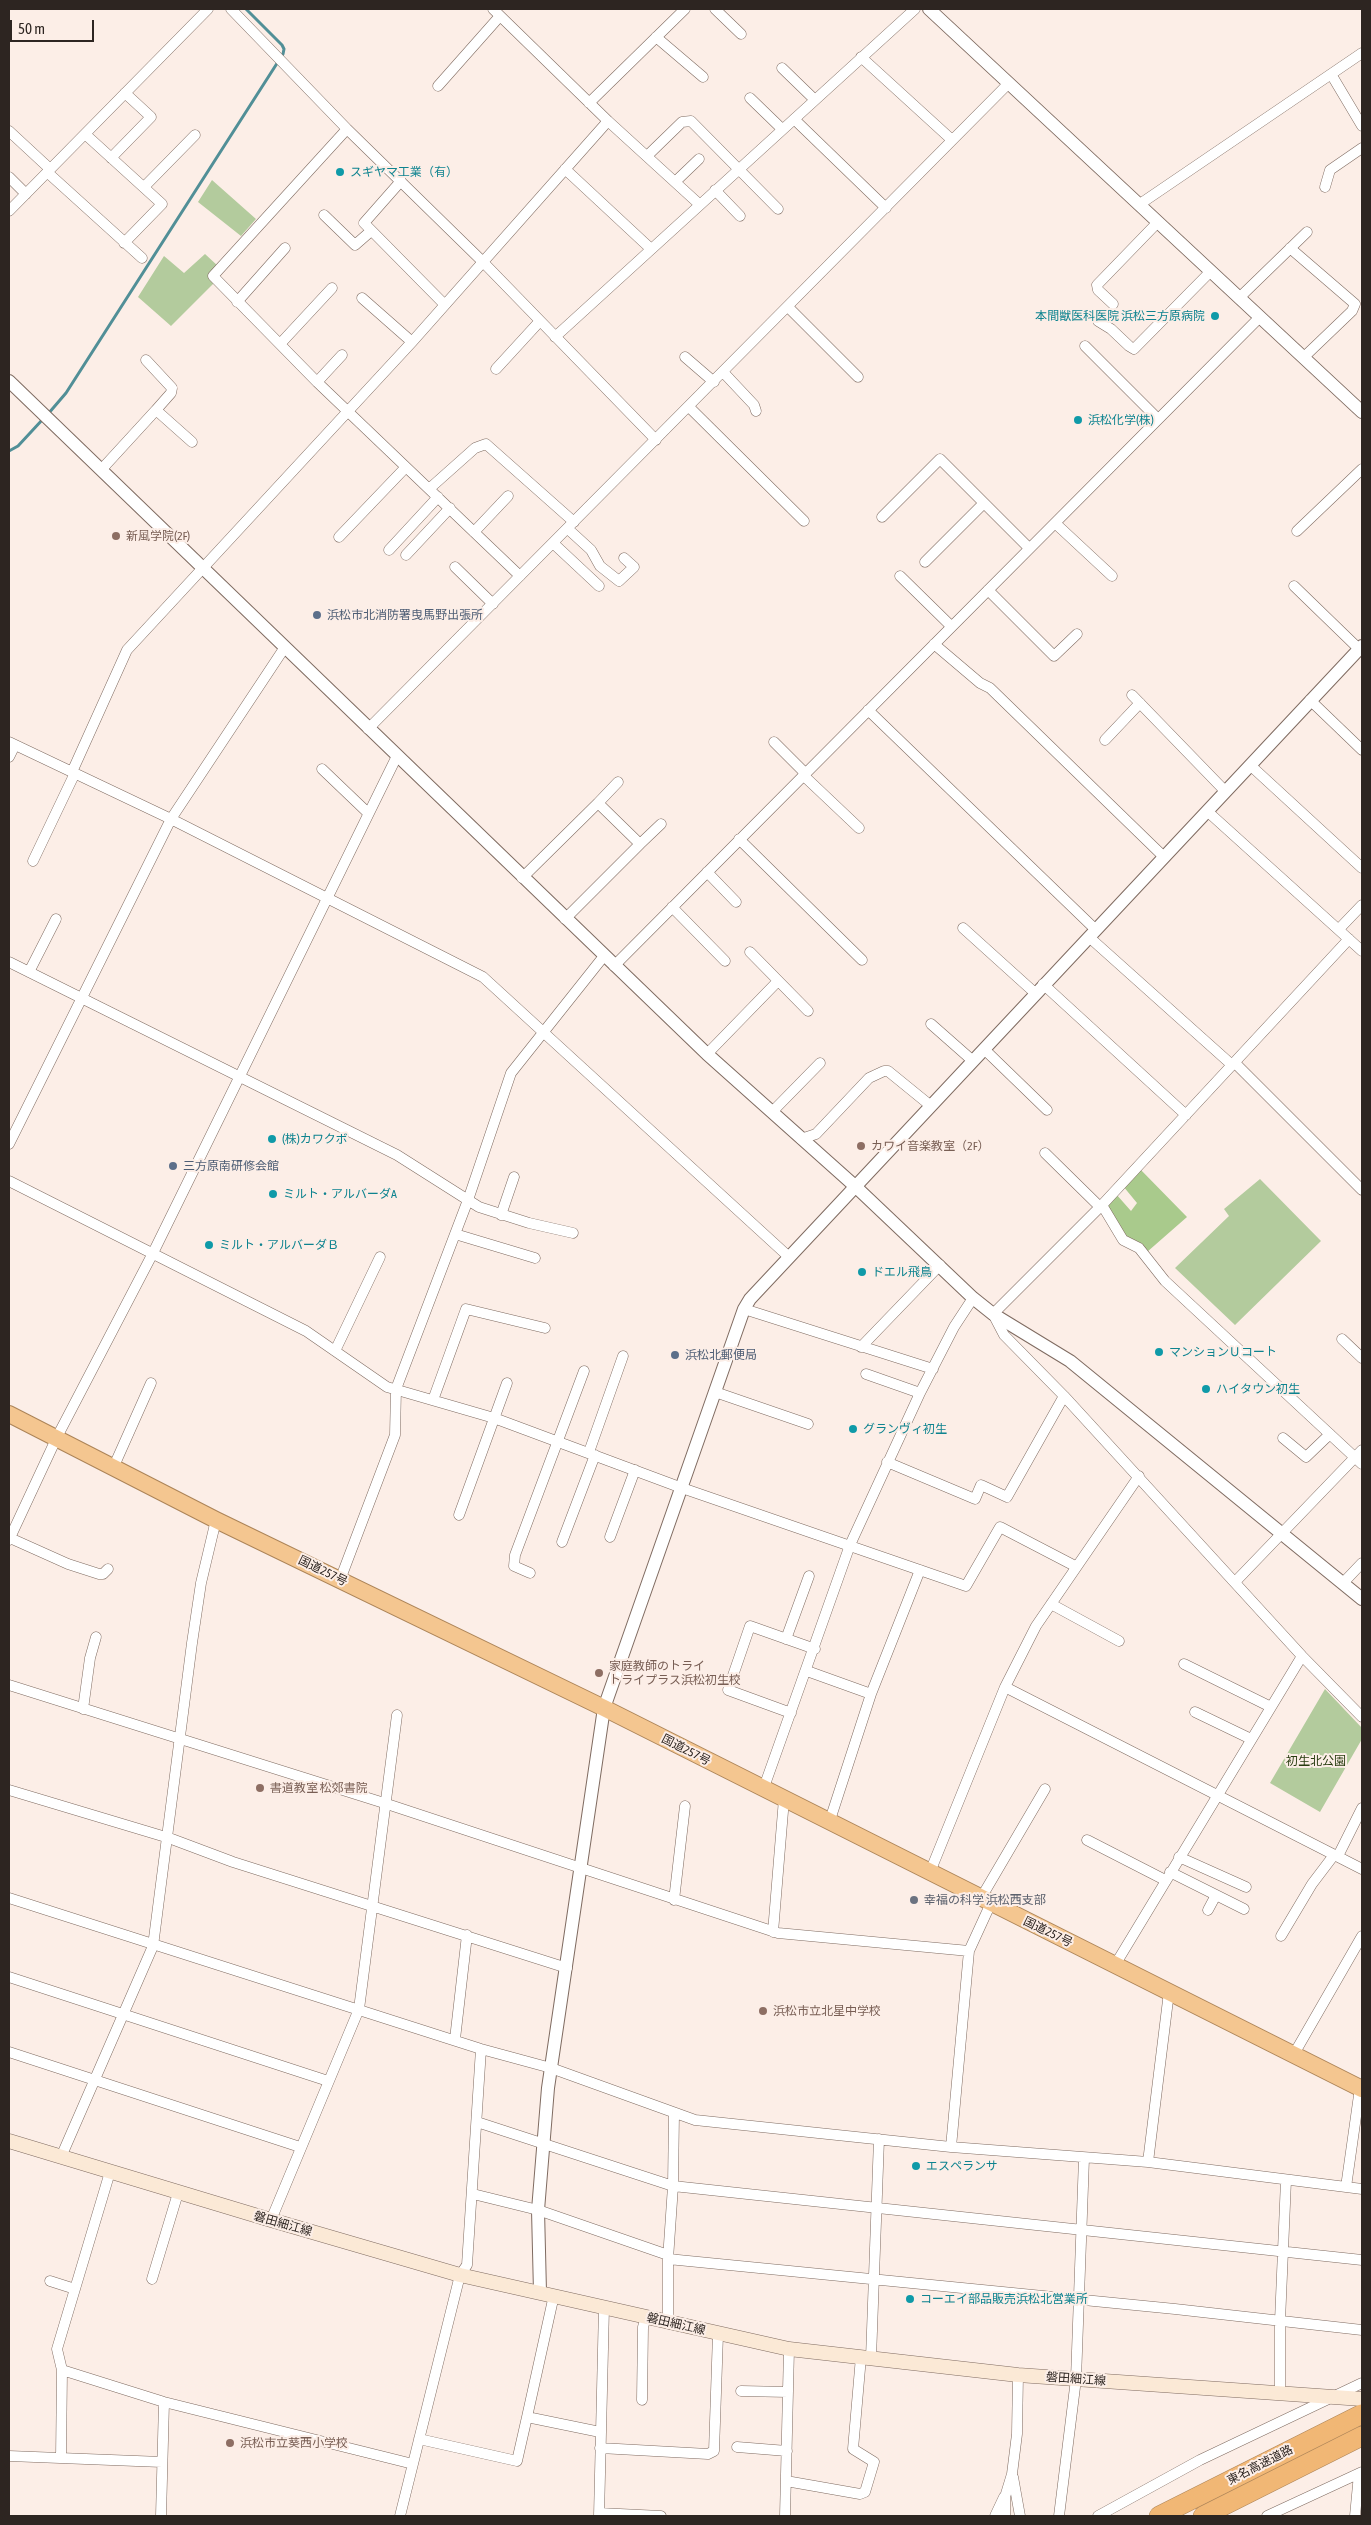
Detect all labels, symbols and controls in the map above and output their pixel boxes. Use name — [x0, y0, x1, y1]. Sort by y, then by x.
scale bar — [12, 10, 96, 42]
text: 50 m — [18, 20, 45, 37]
place label: スギヤマ工業（有） — [350, 165, 458, 179]
marker: スギヤマ工業（有） — [334, 166, 346, 178]
place label: 本間獣医科医院 浜松三方原病院 — [1035, 309, 1205, 323]
marker: 本間獣医科医院 浜松三方原病院 — [1209, 310, 1221, 322]
place label: 浜松化学(株) — [1088, 413, 1154, 427]
marker: 浜松化学(株) — [1072, 414, 1084, 426]
place label: 新風学院(2F) — [126, 529, 190, 543]
marker: 新風学院(2F) — [110, 530, 122, 542]
place label: 浜松市北消防署曳馬野出張所 — [327, 608, 483, 622]
marker: 浜松市北消防署曳馬野出張所 — [311, 609, 323, 621]
place label: (株)カワクボ — [282, 1132, 348, 1146]
marker: (株)カワクボ — [266, 1133, 278, 1145]
place label: カワイ音楽教室（2F） — [871, 1139, 989, 1153]
marker: カワイ音楽教室（2F） — [855, 1140, 867, 1152]
place label: 三方原南研修会館 — [183, 1159, 279, 1173]
marker: 三方原南研修会館 — [167, 1160, 179, 1172]
place label: ミルト・アルバーダA — [283, 1187, 397, 1201]
marker: ミルト・アルバーダA — [267, 1188, 279, 1200]
place label: ミルト・アルバーダＢ — [219, 1238, 339, 1252]
marker: ミルト・アルバーダＢ — [203, 1239, 215, 1251]
place label: ドエル飛鳥 — [872, 1265, 932, 1279]
marker: ドエル飛鳥 — [856, 1266, 868, 1278]
place label: マンションＵコート — [1169, 1345, 1277, 1359]
marker: マンションＵコート — [1153, 1346, 1165, 1358]
place label: 浜松北郵便局 — [685, 1348, 757, 1362]
marker: 浜松北郵便局 — [669, 1349, 681, 1361]
place label: ハイタウン初生 — [1216, 1382, 1300, 1396]
marker: ハイタウン初生 — [1200, 1383, 1212, 1395]
place label: グランヴィ初生 — [863, 1422, 947, 1436]
marker: グランヴィ初生 — [847, 1423, 859, 1435]
street label: 国道257号 — [296, 1553, 350, 1589]
place label: 家庭教師のトライ トライプラス浜松初生校 — [609, 1659, 741, 1687]
marker: 家庭教師のトライ トライプラス浜松初生校 — [593, 1667, 605, 1679]
street label: 国道257号 — [659, 1732, 713, 1768]
park label: 初生北公園 — [1286, 1754, 1346, 1768]
place label: 書道教室 松郊書院 — [270, 1781, 368, 1795]
marker: 書道教室 松郊書院 — [254, 1782, 266, 1794]
place label: 幸福の科学 浜松西支部 — [924, 1893, 1046, 1907]
marker: 幸福の科学 浜松西支部 — [908, 1894, 920, 1906]
street label: 国道257号 — [1021, 1914, 1075, 1950]
place label: 浜松市立北星中学校 — [773, 2004, 881, 2018]
marker: 浜松市立北星中学校 — [757, 2005, 769, 2017]
place label: エスペランサ — [926, 2159, 998, 2173]
marker: エスペランサ — [910, 2160, 922, 2172]
street label: 磐田細江線 — [252, 2209, 314, 2239]
place label: コーエイ部品販売浜松北営業所 — [920, 2292, 1088, 2306]
marker: コーエイ部品販売浜松北営業所 — [904, 2293, 916, 2305]
street label: 磐田細江線 — [645, 2310, 707, 2338]
street label: 磐田細江線 — [1046, 2370, 1106, 2388]
place label: 浜松市立葵西小学校 — [240, 2436, 348, 2450]
marker: 浜松市立葵西小学校 — [224, 2437, 236, 2449]
street label: 東名高速道路 — [1225, 2442, 1295, 2488]

